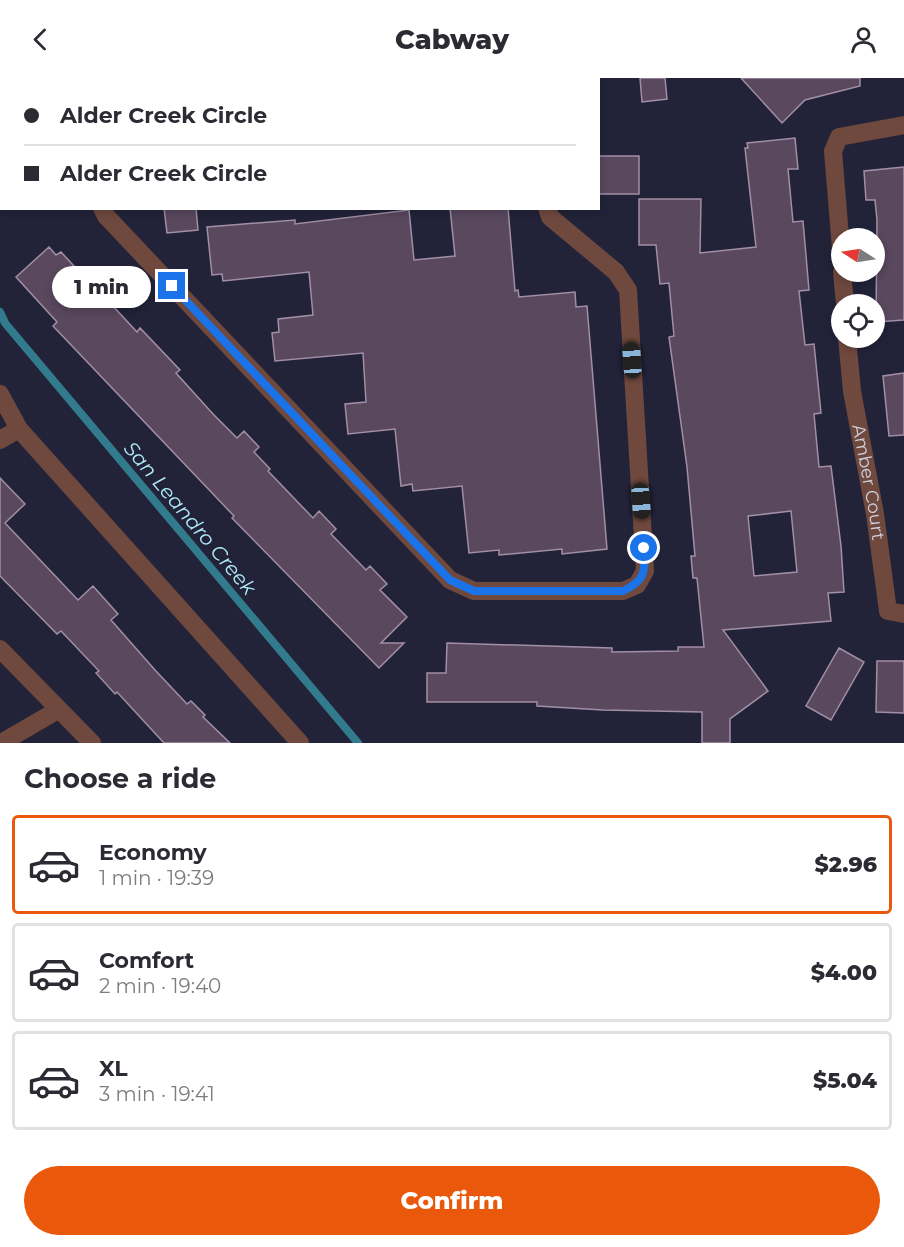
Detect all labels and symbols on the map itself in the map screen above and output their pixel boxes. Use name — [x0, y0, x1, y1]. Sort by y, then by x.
north arrow — [831, 228, 885, 282]
callout: 1 min — [52, 265, 151, 307]
route end — [158, 272, 185, 299]
car — [622, 341, 642, 379]
street label: Amber Court — [847, 422, 889, 542]
water label: San Leandro Creek — [119, 436, 262, 600]
car — [631, 482, 651, 520]
route start — [630, 534, 657, 561]

